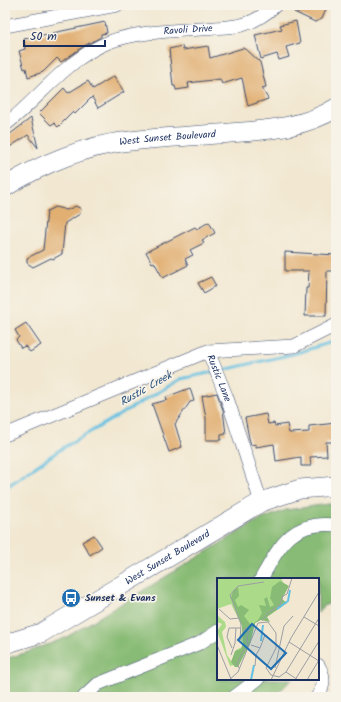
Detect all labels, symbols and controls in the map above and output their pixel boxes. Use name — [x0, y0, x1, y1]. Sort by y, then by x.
street label: Ravoli Drive — [163, 20, 214, 39]
scale bar — [24, 22, 105, 48]
text: 50 m — [30, 27, 57, 46]
street label: West Sunset Boulevard — [118, 126, 217, 150]
street label: Rustic Lane — [202, 352, 236, 404]
water label: Rustic Creek — [116, 366, 177, 411]
street label: West Sunset Boulevard — [122, 526, 214, 589]
inset map — [217, 578, 319, 680]
bus stop icon: Sunset & Evans — [60, 587, 82, 609]
place label: Sunset & Evans — [85, 590, 156, 606]

